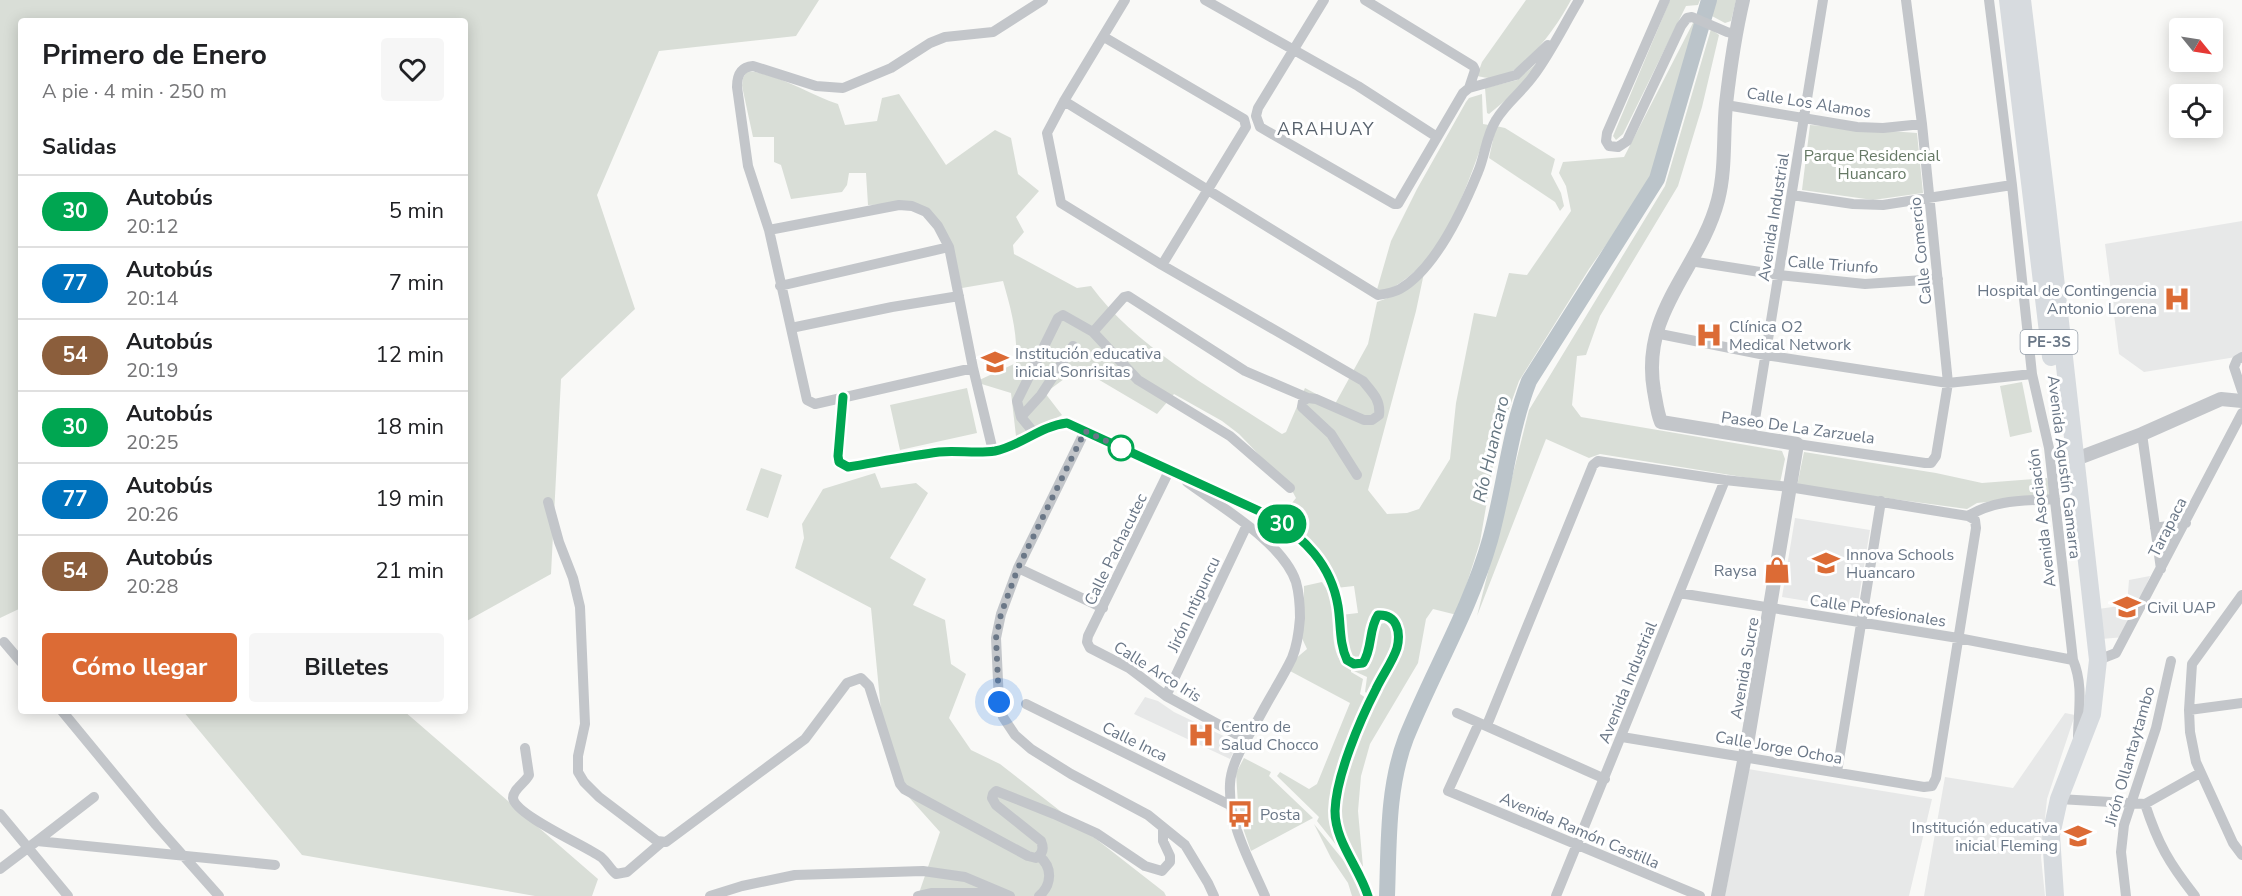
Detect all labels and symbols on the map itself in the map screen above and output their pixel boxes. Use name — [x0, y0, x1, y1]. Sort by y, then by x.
north arrow — [2169, 18, 2223, 72]
street label: Calle Los Alamos — [1745, 82, 1873, 124]
district label: ARAHUAY — [1277, 117, 1375, 141]
park label: Parque Residencial Huancaro — [1804, 145, 1941, 185]
street label: Avenida Industrial — [1753, 151, 1795, 283]
street label: Calle Comercio — [1904, 196, 1938, 306]
street label: Calle Triunfo — [1787, 251, 1879, 279]
place label: Hospital de Contingencia Antonio Lorena — [1977, 280, 2157, 320]
hospital icon: Hospital de Contingencia Antonio Lorena — [2162, 284, 2192, 314]
place label: Clínica O2 Medical Network — [1729, 316, 1852, 356]
hospital icon: Clínica O2 Medical Network — [1694, 320, 1724, 350]
road number: PE-3S — [2020, 330, 2078, 354]
place label: Institución educativa inicial Sonrisitas — [1015, 343, 1161, 383]
school or university icon: Institución educativa inicial Sonrisitas — [980, 347, 1010, 377]
street label: Avenida Agustín Gamarra — [2042, 374, 2086, 560]
water label: Río Huancaro — [1467, 393, 1515, 505]
street label: Paseo De La Zarzuela — [1720, 406, 1876, 450]
unlabelled marker — [1108, 435, 1134, 461]
street label: Avenida Asociación — [2023, 447, 2061, 588]
street label: Calle Pachacutec — [1079, 489, 1153, 609]
street label: Tarapaca — [2143, 494, 2192, 561]
line badge: 30 — [1255, 504, 1309, 544]
place label: Innova Schools Huancaro — [1846, 544, 1954, 584]
school or university icon: Innova Schools Huancaro — [1811, 548, 1841, 578]
street label: Jirón Intipuncu — [1162, 553, 1226, 657]
shop icon: Raysa — [1762, 555, 1792, 585]
place label: Raysa — [1714, 560, 1757, 582]
street label: Calle Profesionales — [1808, 589, 1948, 633]
school or university icon: Civil UAP — [2112, 592, 2142, 622]
place label: Civil UAP — [2147, 597, 2216, 619]
street label: Avenida Sucre — [1725, 616, 1765, 721]
street label: Avenida Industrial — [1593, 618, 1663, 747]
street label: Calle Arco Iris — [1109, 636, 1206, 708]
street label: Jirón Ollantaytambo — [2099, 684, 2160, 830]
your location — [984, 687, 1014, 717]
place label: Centro de Salud Chocco — [1221, 716, 1319, 756]
street label: Calle Inca — [1098, 717, 1171, 767]
hospital icon: Centro de Salud Chocco — [1186, 720, 1216, 750]
street label: Calle Jorge Ochoa — [1713, 726, 1844, 770]
street label: Avenida Ramón Castilla — [1496, 787, 1663, 875]
bus stop icon: Posta — [1225, 799, 1255, 829]
place label: Posta — [1260, 804, 1300, 826]
place label: Institución educativa inicial Fleming — [1912, 817, 2058, 857]
school or university icon: Institución educativa inicial Fleming — [2063, 821, 2093, 851]

